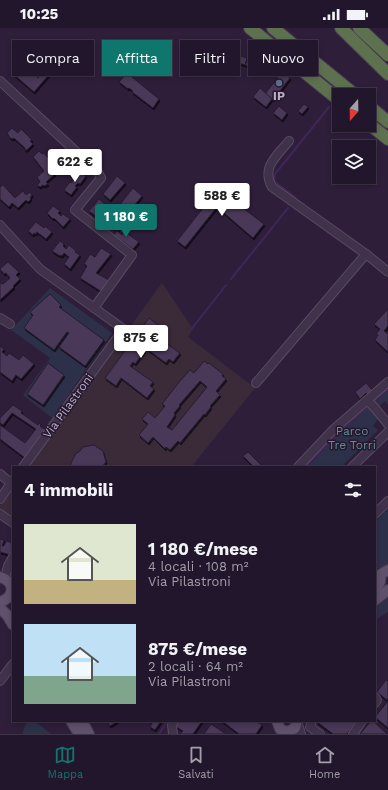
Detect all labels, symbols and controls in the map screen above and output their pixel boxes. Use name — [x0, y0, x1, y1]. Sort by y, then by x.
text: 10:25 — [20, 5, 58, 23]
chip: Compra — [12, 40, 94, 76]
chip: Affitta — [102, 40, 172, 76]
chip: Filtri — [180, 40, 240, 76]
chip: Nuovo — [248, 40, 318, 76]
marker: IP — [274, 78, 284, 88]
north arrow — [332, 88, 376, 132]
map controls — [332, 88, 376, 184]
place label: IP — [273, 89, 285, 103]
button: layers — [332, 140, 376, 184]
pin: 622 € — [47, 149, 103, 183]
text: 622 € — [57, 154, 93, 169]
pin: 588 € — [194, 183, 250, 217]
text: 588 € — [204, 188, 240, 203]
pin: 1 180 € — [89, 204, 163, 238]
text: 1 180 € — [104, 209, 148, 224]
pin: 875 € — [113, 325, 169, 359]
text: 875 € — [123, 330, 159, 345]
street label: Via Pilastroni — [40, 371, 96, 441]
park label: Parco Tre Torri — [328, 424, 376, 452]
icon: filters — [342, 479, 364, 501]
text: 4 immobili — [24, 480, 113, 500]
text: 1 180 €/mese — [148, 539, 258, 559]
icon: home — [56, 540, 104, 588]
text: 4 locali · 108 m² — [148, 559, 249, 574]
text: Via Pilastroni — [148, 574, 231, 589]
text: 875 €/mese — [148, 639, 247, 659]
icon: home — [56, 640, 104, 688]
text: 2 locali · 64 m² — [148, 659, 243, 674]
text: Via Pilastroni — [148, 674, 231, 689]
tab: Mappa — [48, 744, 83, 781]
tab: Salvati — [178, 744, 214, 781]
tab: Home — [309, 744, 340, 781]

